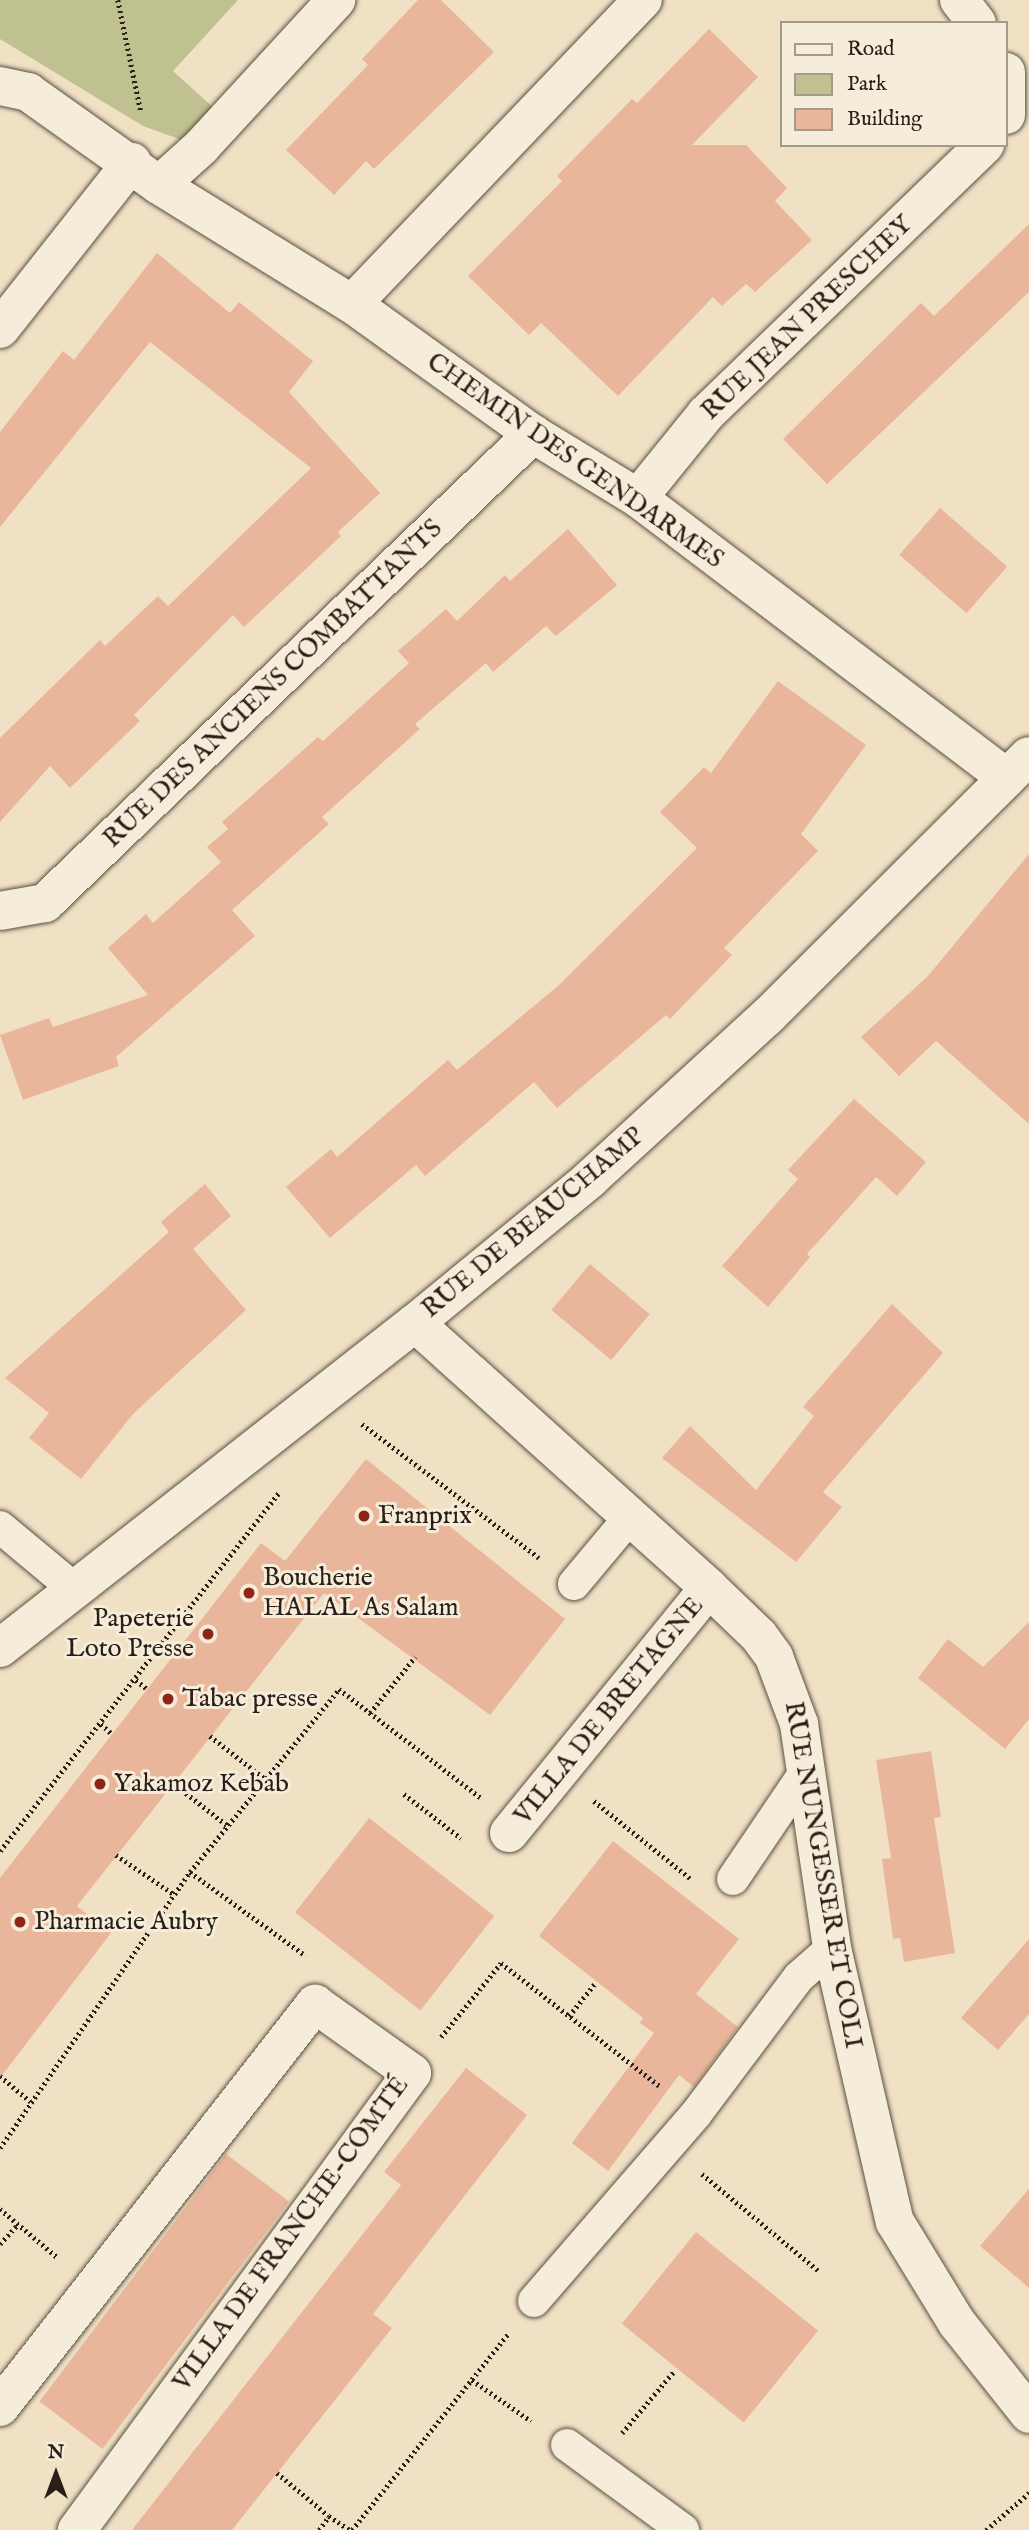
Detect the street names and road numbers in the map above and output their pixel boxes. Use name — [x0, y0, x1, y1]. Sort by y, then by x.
street label: RUE JEAN PRESCHEY — [695, 209, 919, 427]
street label: CHEMIN DES GENDARMES — [421, 346, 729, 576]
street label: RUE DES ANCIENS COMBATTANTS — [97, 513, 449, 855]
street label: RUE DE BEAUCHAMP — [416, 1121, 650, 1325]
street label: VILLA DE BRETAGNE — [508, 1591, 710, 1831]
street label: RUE NUNGESSER ET COLI — [777, 1699, 869, 2051]
street label: VILLA DE FRANCHE-COMTÉ — [166, 2071, 416, 2397]

